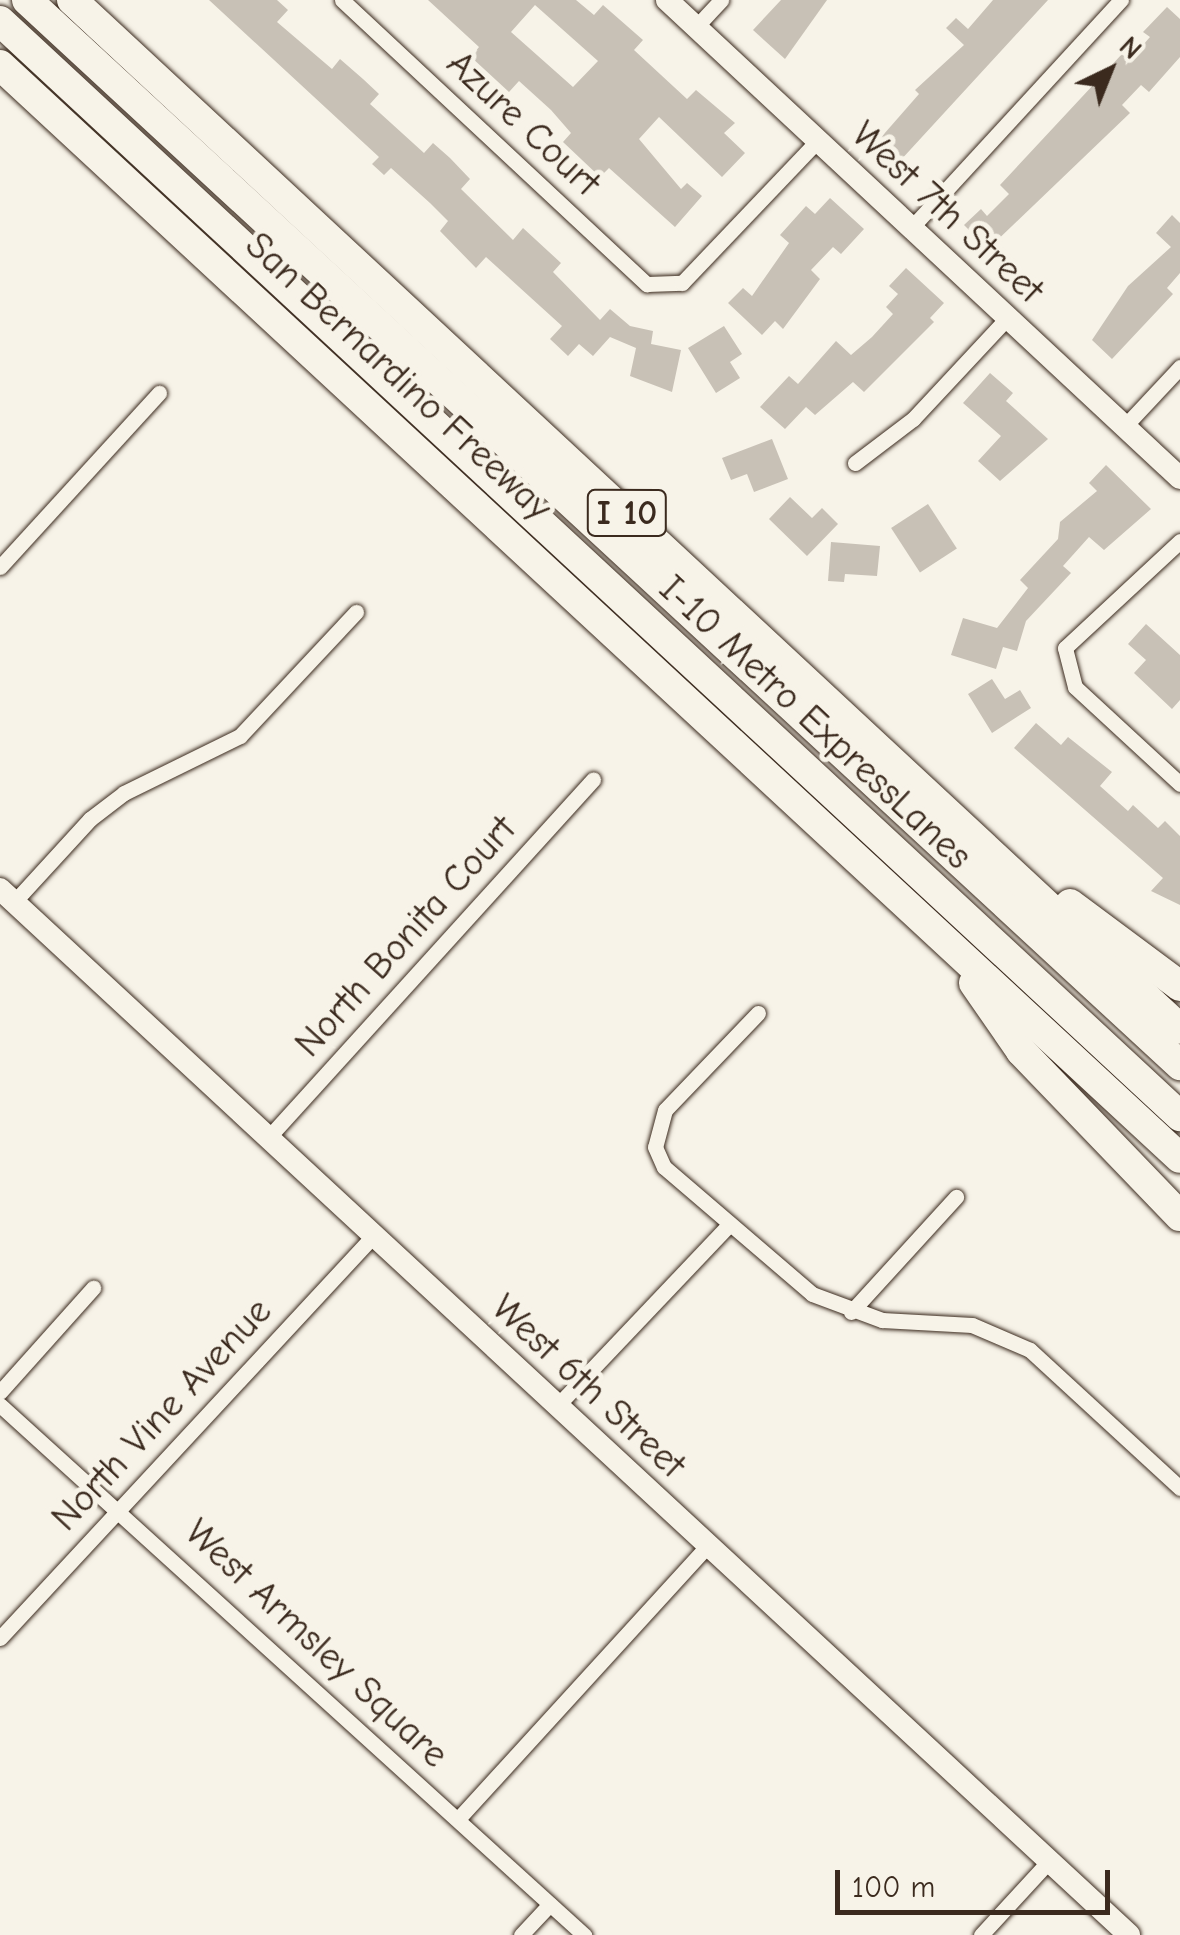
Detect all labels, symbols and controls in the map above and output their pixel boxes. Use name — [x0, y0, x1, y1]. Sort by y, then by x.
north arrow — [1060, 20, 1160, 120]
text: N — [1113, 30, 1148, 66]
street label: Azure Court — [437, 42, 609, 206]
street label: West 7th Street — [842, 113, 1052, 313]
street label: San Bernardino Freeway — [235, 223, 561, 531]
road number: I 10 — [584, 483, 670, 543]
street label: I-10 Metro ExpressLanes — [650, 567, 980, 879]
street label: North Bonita Court — [286, 807, 526, 1067]
street label: West 6th Street — [482, 1286, 694, 1488]
street label: North Vine Avenue — [42, 1289, 282, 1541]
street label: West Armsley Square — [175, 1510, 457, 1778]
scale bar — [840, 1850, 1115, 1912]
text: 100 m — [852, 1870, 935, 1905]

